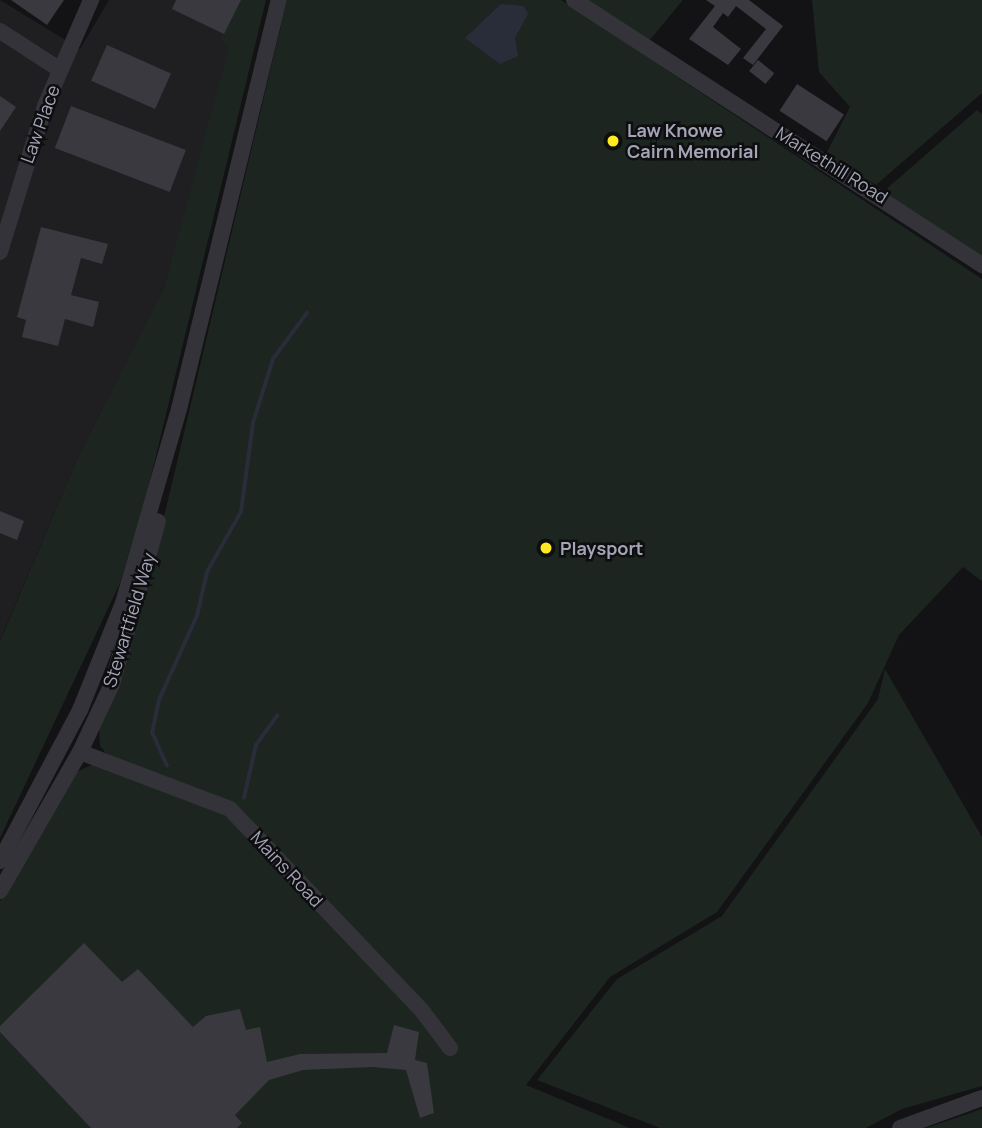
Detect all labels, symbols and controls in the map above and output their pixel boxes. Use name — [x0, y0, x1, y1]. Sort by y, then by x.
street label: Law Place — [16, 82, 64, 166]
place label: Law Knowe Cairn Memorial — [627, 120, 759, 162]
street label: Markethill Road — [772, 122, 892, 208]
marker: Law Knowe Cairn Memorial — [605, 133, 621, 149]
place label: Playsport — [560, 537, 643, 559]
marker: Playsport — [538, 540, 554, 556]
street label: Stewartfield Way — [98, 550, 160, 690]
street label: Mains Road — [246, 827, 328, 911]

